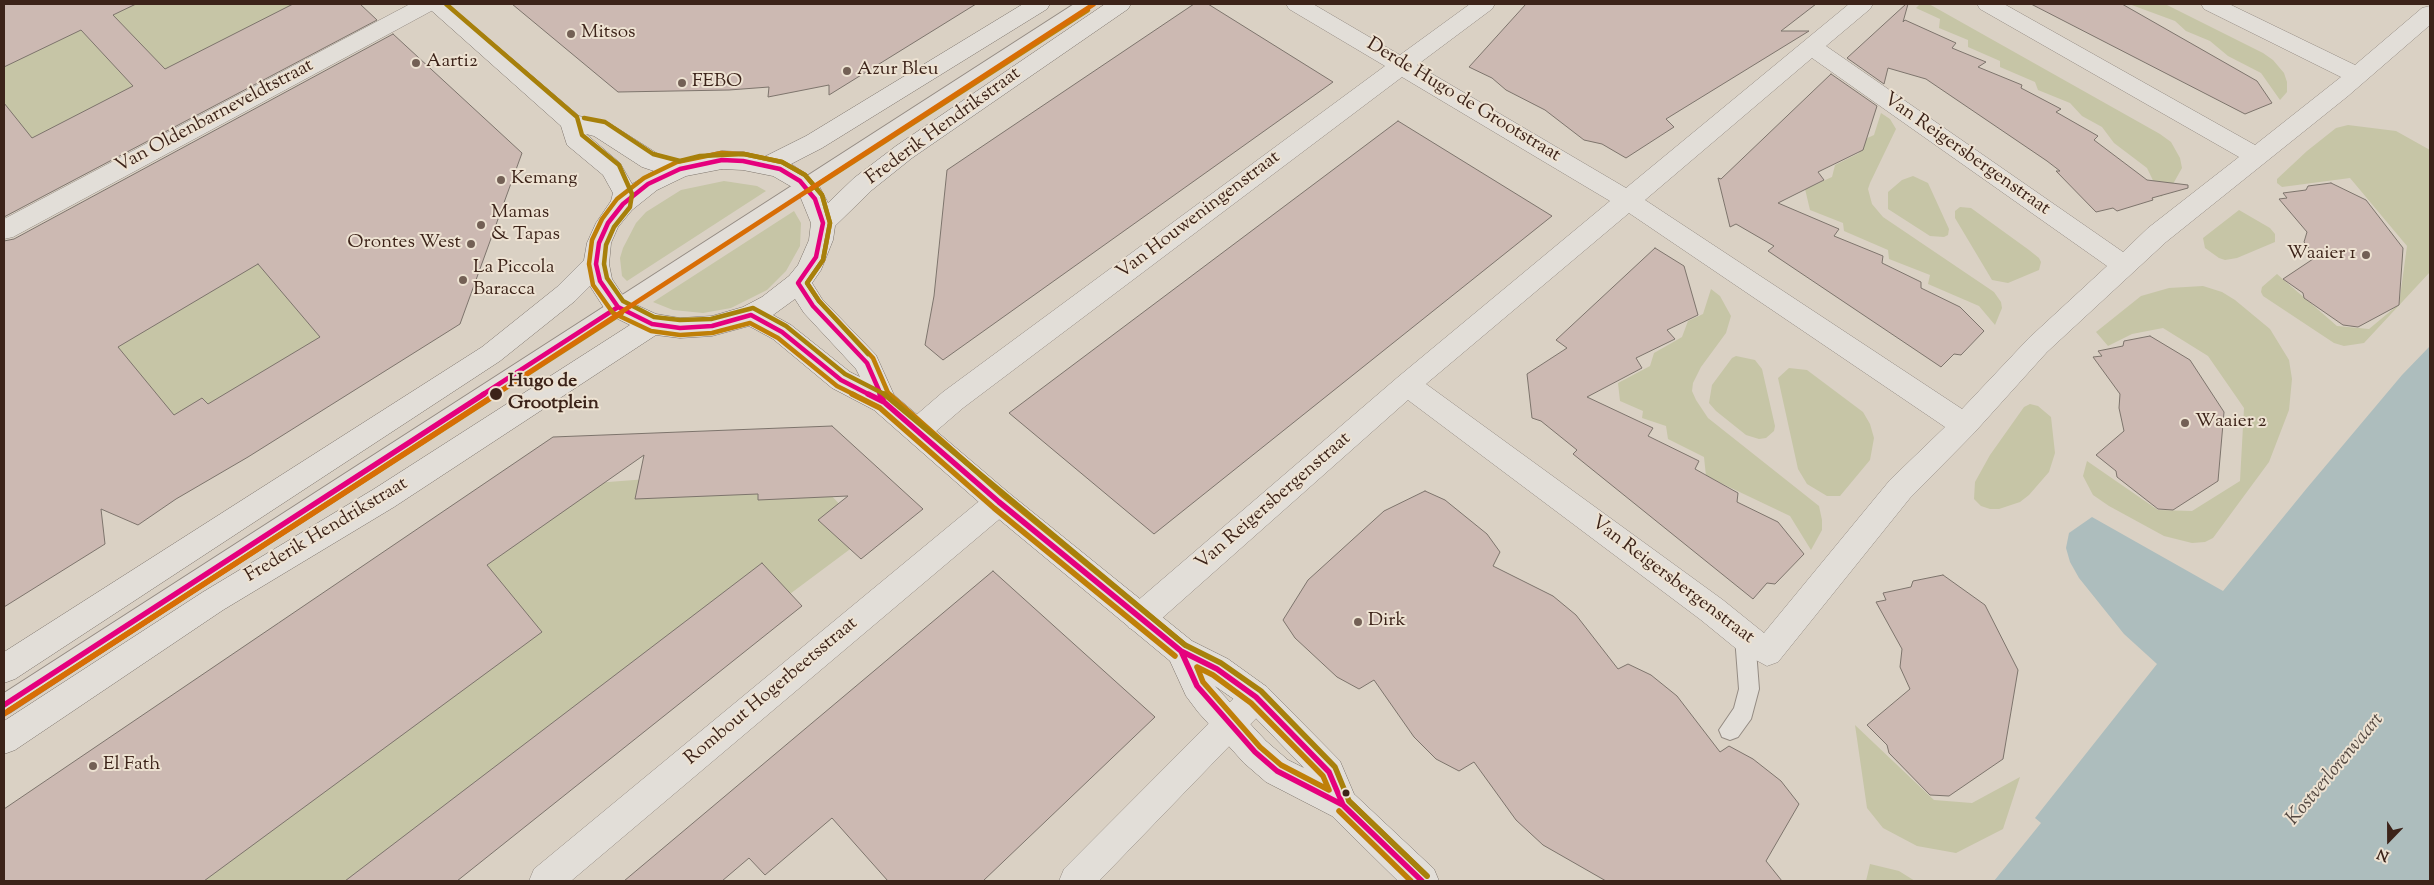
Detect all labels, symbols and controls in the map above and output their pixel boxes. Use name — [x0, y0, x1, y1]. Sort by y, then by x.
place label: Mitsos — [581, 23, 636, 45]
marker: Mitsos — [565, 28, 577, 40]
street label: Derde Hugo de Grootstraat — [1362, 34, 1564, 168]
place label: Aarti2 — [426, 52, 478, 74]
street label: Van Oldenbarneveldtstraat — [112, 55, 318, 179]
marker: Aarti2 — [410, 57, 422, 69]
place label: Azur Bleu — [857, 60, 939, 82]
street label: Frederik Hendrikstraat — [862, 63, 1026, 191]
marker: Azur Bleu — [841, 65, 853, 77]
place label: FEBO — [692, 72, 742, 94]
marker: FEBO — [676, 77, 688, 89]
street label: Van Reigersbergenstraat — [1878, 89, 2054, 221]
street label: Van Houweningenstraat — [1113, 147, 1285, 285]
place label: Kemang — [511, 169, 578, 191]
marker: Kemang — [495, 174, 507, 186]
place label: Mamas & Tapas — [491, 203, 560, 247]
marker: Mamas & Tapas — [475, 219, 487, 231]
place label: Orontes West — [347, 233, 461, 255]
marker: Orontes West — [465, 238, 477, 250]
place label: Waaier 1 — [2287, 244, 2356, 266]
marker: Waaier 1 — [2360, 249, 2372, 261]
place label: La Piccola Baracca — [473, 258, 555, 302]
marker: La Piccola Baracca — [457, 274, 469, 286]
place label: Hugo de Grootplein — [508, 372, 599, 416]
marker: Hugo de Grootplein — [488, 386, 504, 402]
place label: Waaier 2 — [2195, 412, 2267, 434]
marker: Waaier 2 — [2179, 417, 2191, 429]
street label: Van Reigersbergenstraat — [1192, 428, 1356, 576]
street label: Frederik Hendrikstraat — [241, 473, 413, 589]
street label: Van Reigersbergenstraat — [1586, 512, 1758, 650]
place label: Dirk — [1368, 611, 1406, 633]
street label: Rombout Hogerbeetsstraat — [681, 613, 863, 771]
marker: Dirk — [1352, 616, 1364, 628]
water label: Kostverlorenvaart — [2282, 709, 2390, 831]
place label: El Fath — [103, 755, 160, 777]
marker: El Fath — [87, 760, 99, 772]
unlabelled marker — [1341, 788, 1351, 798]
north arrow — [2364, 815, 2414, 865]
text: N — [2374, 843, 2392, 865]

